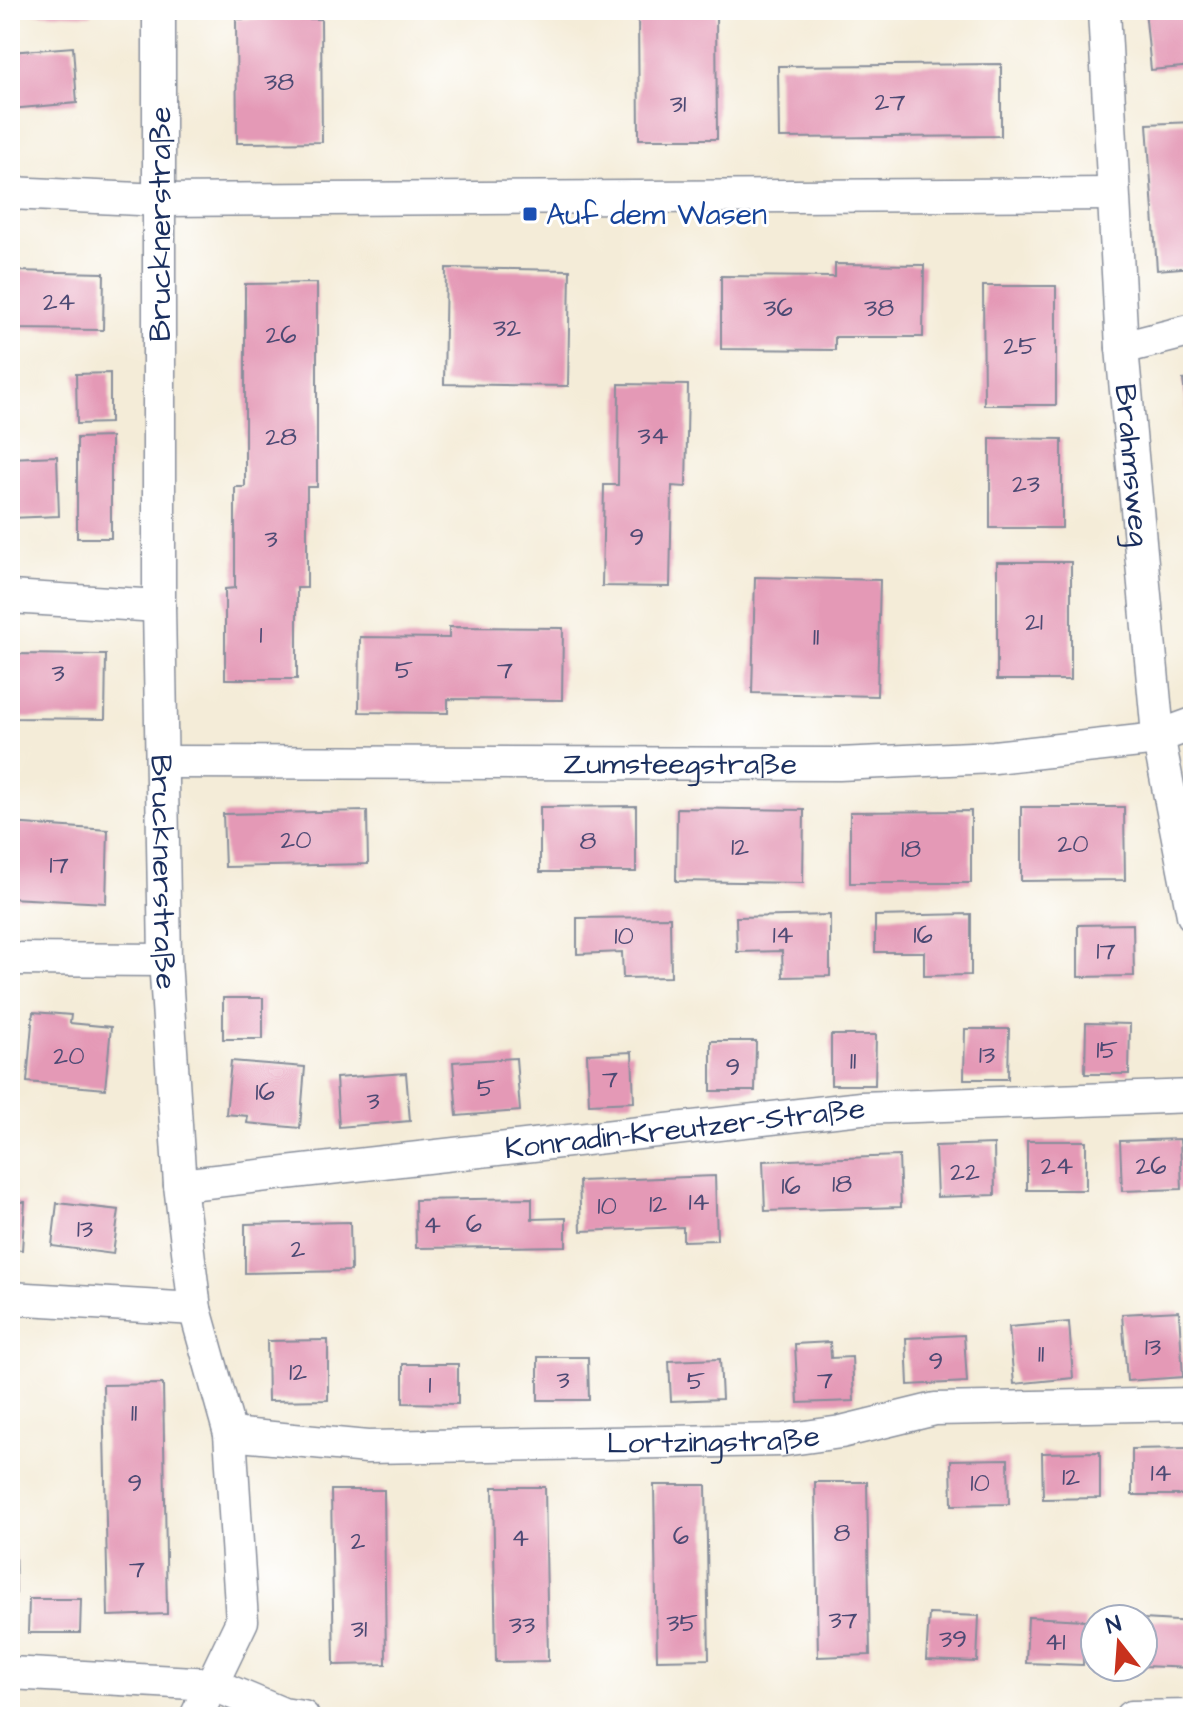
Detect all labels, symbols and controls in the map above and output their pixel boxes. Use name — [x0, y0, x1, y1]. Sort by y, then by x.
house number: 38 — [264, 64, 294, 100]
house number: 27 — [875, 84, 905, 120]
house number: 31 — [670, 86, 686, 122]
street label: Brucknerstraße — [140, 107, 182, 341]
place label: Auf dem Wasen — [546, 194, 767, 236]
marker: Auf dem Wasen — [521, 205, 539, 223]
house number: 24 — [43, 284, 76, 320]
house number: 36 — [763, 290, 793, 326]
house number: 38 — [864, 290, 894, 326]
house number: 32 — [493, 310, 521, 346]
house number: 26 — [265, 317, 297, 353]
house number: 25 — [1003, 328, 1037, 364]
street label: Brahmsweg — [1103, 382, 1160, 548]
house number: 34 — [638, 418, 669, 454]
house number: 28 — [265, 419, 297, 455]
house number: 23 — [1012, 466, 1040, 502]
house number: 9 — [630, 519, 644, 555]
house number: 3 — [264, 521, 278, 557]
house number: 21 — [1025, 604, 1043, 640]
house number: 1 — [259, 617, 263, 653]
house number: 11 — [813, 619, 819, 655]
house number: 5 — [395, 652, 413, 688]
house number: 7 — [497, 652, 513, 688]
house number: 3 — [51, 655, 65, 691]
street label: Zumsteegstraße — [563, 743, 797, 787]
street label: Brucknerstraße — [140, 754, 187, 991]
house number: 20 — [280, 822, 312, 858]
house number: 8 — [580, 823, 597, 859]
house number: 20 — [1057, 826, 1089, 862]
house number: 12 — [731, 829, 749, 865]
house number: 18 — [901, 831, 921, 867]
house number: 17 — [49, 847, 69, 883]
house number: 14 — [772, 917, 794, 953]
house number: 16 — [913, 917, 933, 953]
house number: 10 — [614, 918, 634, 954]
house number: 17 — [1096, 933, 1116, 969]
house number: 15 — [1096, 1032, 1118, 1068]
house number: 13 — [979, 1037, 995, 1073]
house number: 20 — [53, 1038, 85, 1074]
house number: 11 — [850, 1043, 856, 1079]
house number: 9 — [726, 1049, 740, 1085]
house number: 7 — [602, 1061, 618, 1097]
house number: 5 — [477, 1070, 495, 1106]
house number: 16 — [255, 1074, 275, 1110]
house number: 3 — [366, 1083, 380, 1119]
street label: Konradin-Kreutzer-Straße — [503, 1088, 867, 1170]
house number: 24 — [1041, 1148, 1074, 1184]
house number: 26 — [1135, 1148, 1167, 1184]
house number: 22 — [950, 1154, 980, 1190]
house number: 18 — [832, 1166, 852, 1202]
house number: 16 — [781, 1168, 801, 1204]
house number: 14 — [688, 1184, 710, 1220]
house number: 12 — [649, 1186, 667, 1222]
house number: 10 — [597, 1188, 617, 1224]
house number: 6 — [466, 1206, 482, 1242]
house number: 4 — [423, 1207, 441, 1243]
house number: 13 — [77, 1211, 93, 1247]
house number: 2 — [291, 1231, 306, 1267]
house number: 13 — [1145, 1329, 1161, 1365]
house number: 11 — [1038, 1336, 1044, 1372]
house number: 9 — [929, 1343, 943, 1379]
house number: 12 — [289, 1354, 307, 1390]
house number: 3 — [556, 1362, 570, 1398]
house number: 7 — [817, 1362, 833, 1398]
house number: 5 — [687, 1363, 705, 1399]
house number: 1 — [428, 1367, 432, 1403]
house number: 11 — [131, 1395, 137, 1431]
street label: Lortzingstraße — [607, 1415, 822, 1465]
house number: 14 — [1150, 1455, 1172, 1491]
house number: 12 — [1062, 1459, 1080, 1495]
house number: 9 — [128, 1465, 142, 1501]
house number: 10 — [970, 1465, 990, 1501]
house number: 8 — [834, 1515, 851, 1551]
house number: 6 — [673, 1518, 689, 1554]
house number: 4 — [511, 1520, 529, 1556]
house number: 2 — [351, 1523, 366, 1559]
house number: 7 — [129, 1551, 145, 1587]
house number: 37 — [828, 1602, 858, 1638]
north arrow — [1079, 1603, 1159, 1683]
house number: 35 — [666, 1605, 698, 1641]
house number: 33 — [509, 1607, 535, 1643]
text: N — [1102, 1608, 1125, 1642]
house number: 31 — [351, 1611, 367, 1647]
house number: 39 — [939, 1621, 967, 1657]
house number: 41 — [1044, 1624, 1066, 1660]

